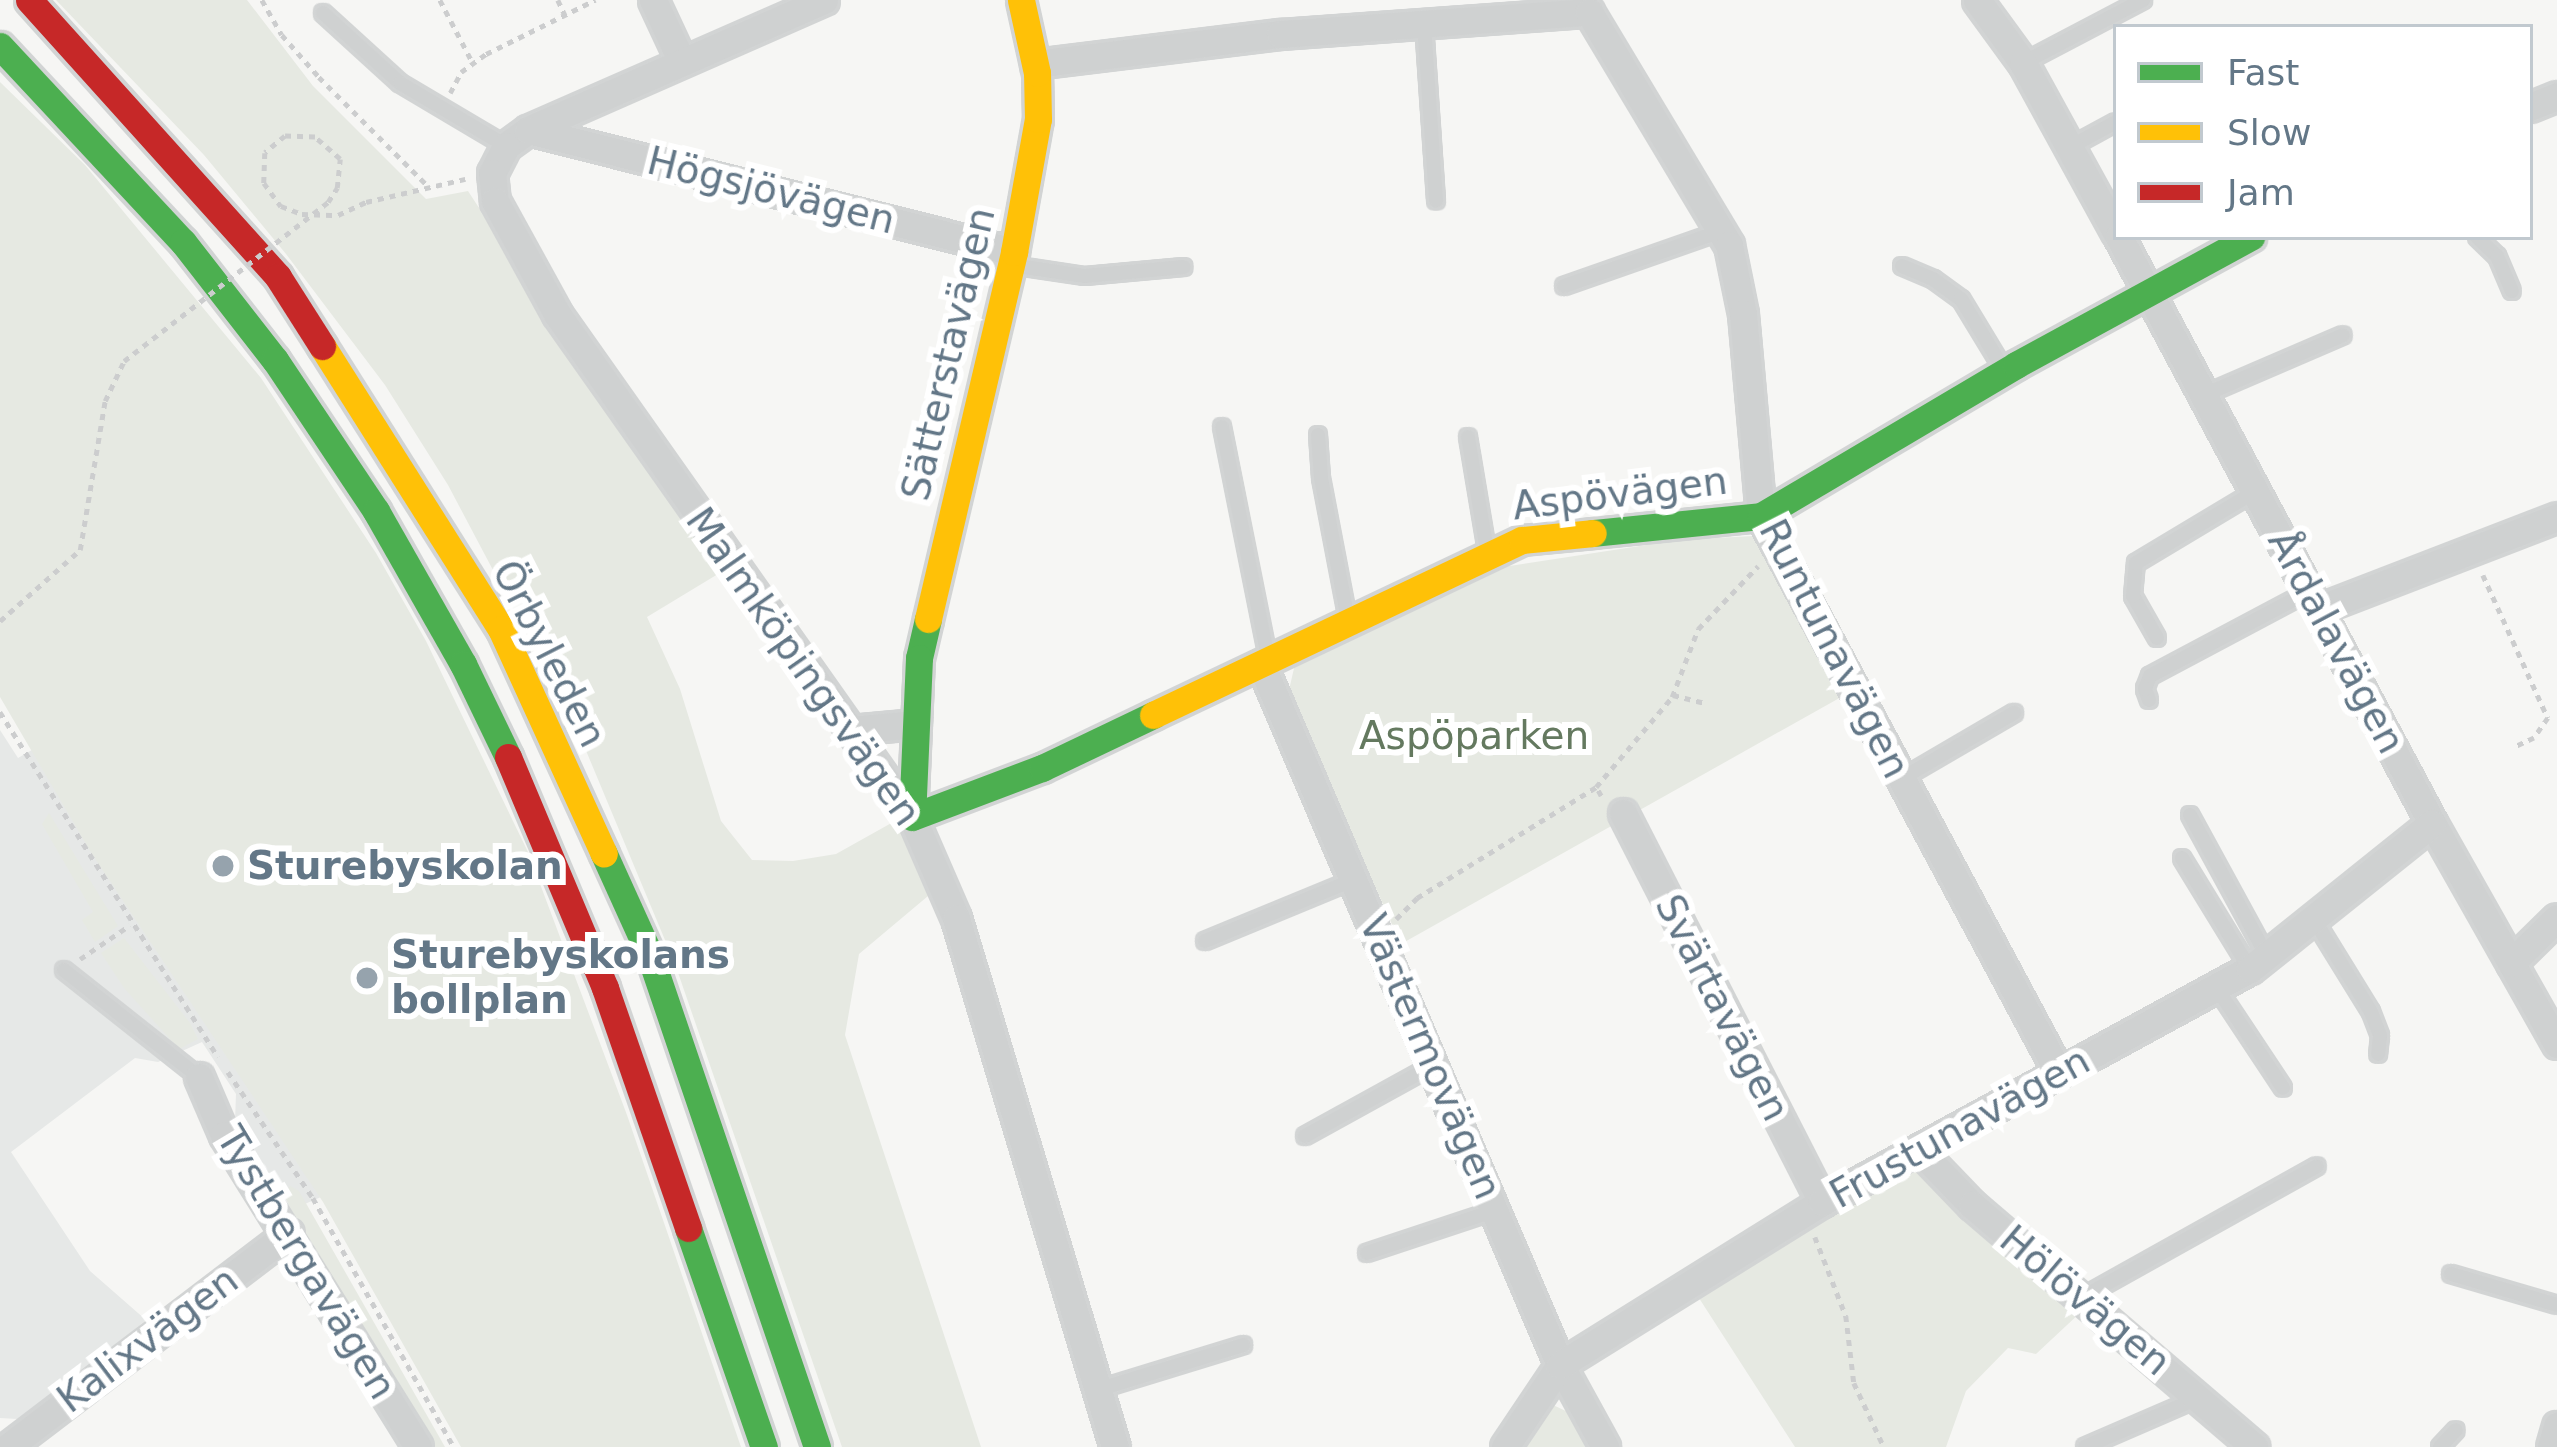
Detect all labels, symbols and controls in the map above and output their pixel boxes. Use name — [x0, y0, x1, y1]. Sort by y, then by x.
legend — [2113, 24, 2533, 240]
text: Fast — [2227, 52, 2299, 93]
text: Slow — [2227, 112, 2311, 153]
street label: Högsjövägen — [642, 138, 900, 244]
text: Jam — [2227, 172, 2295, 213]
street label: Sätterstavägen — [893, 203, 1005, 505]
street label: Aspövägen — [1510, 458, 1730, 530]
street label: Malmköpingsvägen — [676, 499, 930, 835]
street label: Runtunavägen — [1749, 512, 1919, 786]
street label: Årdalavägen — [2258, 522, 2414, 762]
street label: Örbyleden — [482, 553, 616, 755]
park label: Aspöparken — [1359, 713, 1589, 759]
place label: Sturebyskolan — [247, 843, 563, 889]
marker: Sturebyskolan — [210, 853, 236, 879]
street label: Svärtavägen — [1645, 887, 1799, 1129]
street label: Västermovägen — [1349, 908, 1511, 1206]
place label: Sturebyskolans bollplan — [391, 933, 730, 1024]
marker: Sturebyskolans bollplan — [354, 965, 380, 991]
street label: Frustunavägen — [1822, 1037, 2098, 1219]
street label: Tystbergavägen — [206, 1118, 406, 1408]
street label: Hölövägen — [1990, 1216, 2180, 1386]
street label: Kalixvägen — [48, 1257, 248, 1423]

